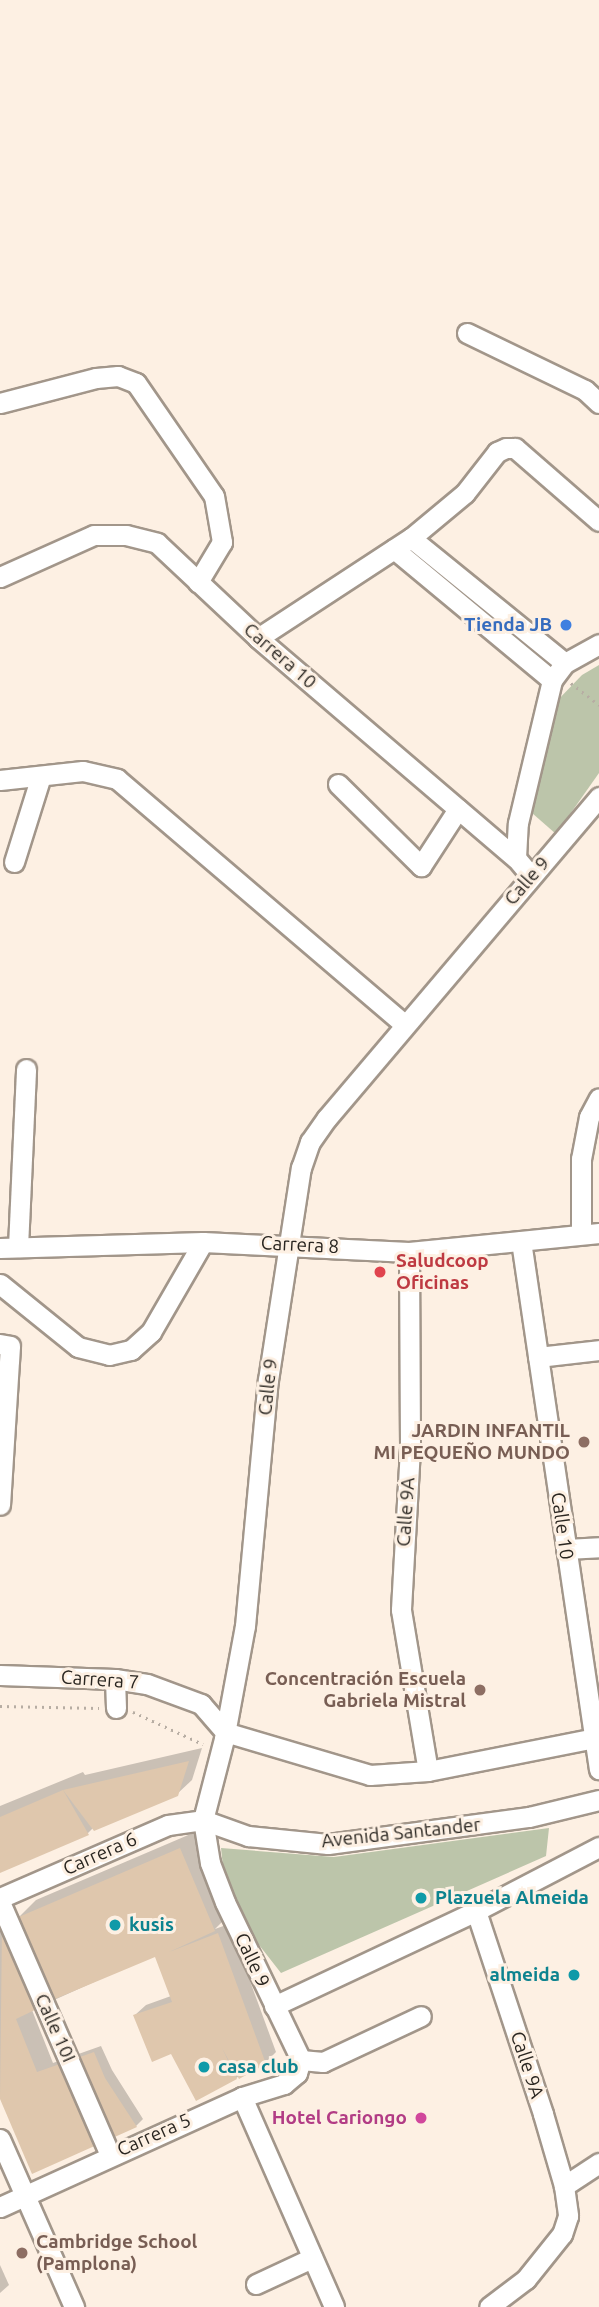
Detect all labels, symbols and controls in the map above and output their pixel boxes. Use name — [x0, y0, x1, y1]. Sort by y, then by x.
place label: Tienda JB — [464, 614, 552, 636]
marker: Tienda JB — [558, 617, 574, 633]
street label: Carrera 10 — [239, 618, 321, 694]
street label: Calle 9 — [500, 852, 554, 910]
street label: Carrera 8 — [260, 1232, 340, 1258]
place label: Saludcoop Oficinas — [396, 1250, 489, 1294]
marker: Saludcoop Oficinas — [370, 1262, 390, 1282]
street label: Calle 9 — [254, 1357, 282, 1417]
place label: JARDIN INFANTIL MI PEQUEÑO MUNDO — [373, 1420, 570, 1464]
marker: JARDIN INFANTIL MI PEQUEÑO MUNDO — [576, 1434, 592, 1450]
street label: Calle 9A — [392, 1477, 420, 1547]
street label: Calle 10 — [546, 1491, 578, 1561]
street label: Carrera 7 — [60, 1666, 140, 1694]
place label: Concentración Escuela Gabriela Mistral — [265, 1668, 466, 1712]
marker: Concentración Escuela Gabriela Mistral — [472, 1682, 488, 1698]
street label: Avenida Santander — [320, 1813, 482, 1853]
street label: Carrera 6 — [60, 1828, 140, 1880]
place label: Plazuela Almeida — [435, 1887, 589, 1909]
marker: Plazuela Almeida — [413, 1890, 429, 1906]
place label: kusis — [129, 1914, 174, 1936]
marker: kusis — [107, 1917, 123, 1933]
street label: Calle 9 — [230, 1929, 274, 1991]
place label: almeida — [490, 1964, 560, 1986]
marker: almeida — [566, 1967, 582, 1983]
street label: Calle 10I — [30, 1990, 80, 2066]
street label: Calle 9A — [505, 2029, 549, 2101]
place label: casa club — [218, 2056, 299, 2078]
marker: casa club — [196, 2059, 212, 2075]
place label: Hotel Cariongo — [272, 2107, 407, 2129]
street label: Carrera 5 — [114, 2109, 194, 2161]
marker: Hotel Cariongo — [413, 2110, 429, 2126]
place label: Cambridge School (Pamplona) — [36, 2231, 197, 2275]
marker: Cambridge School (Pamplona) — [14, 2245, 30, 2261]

